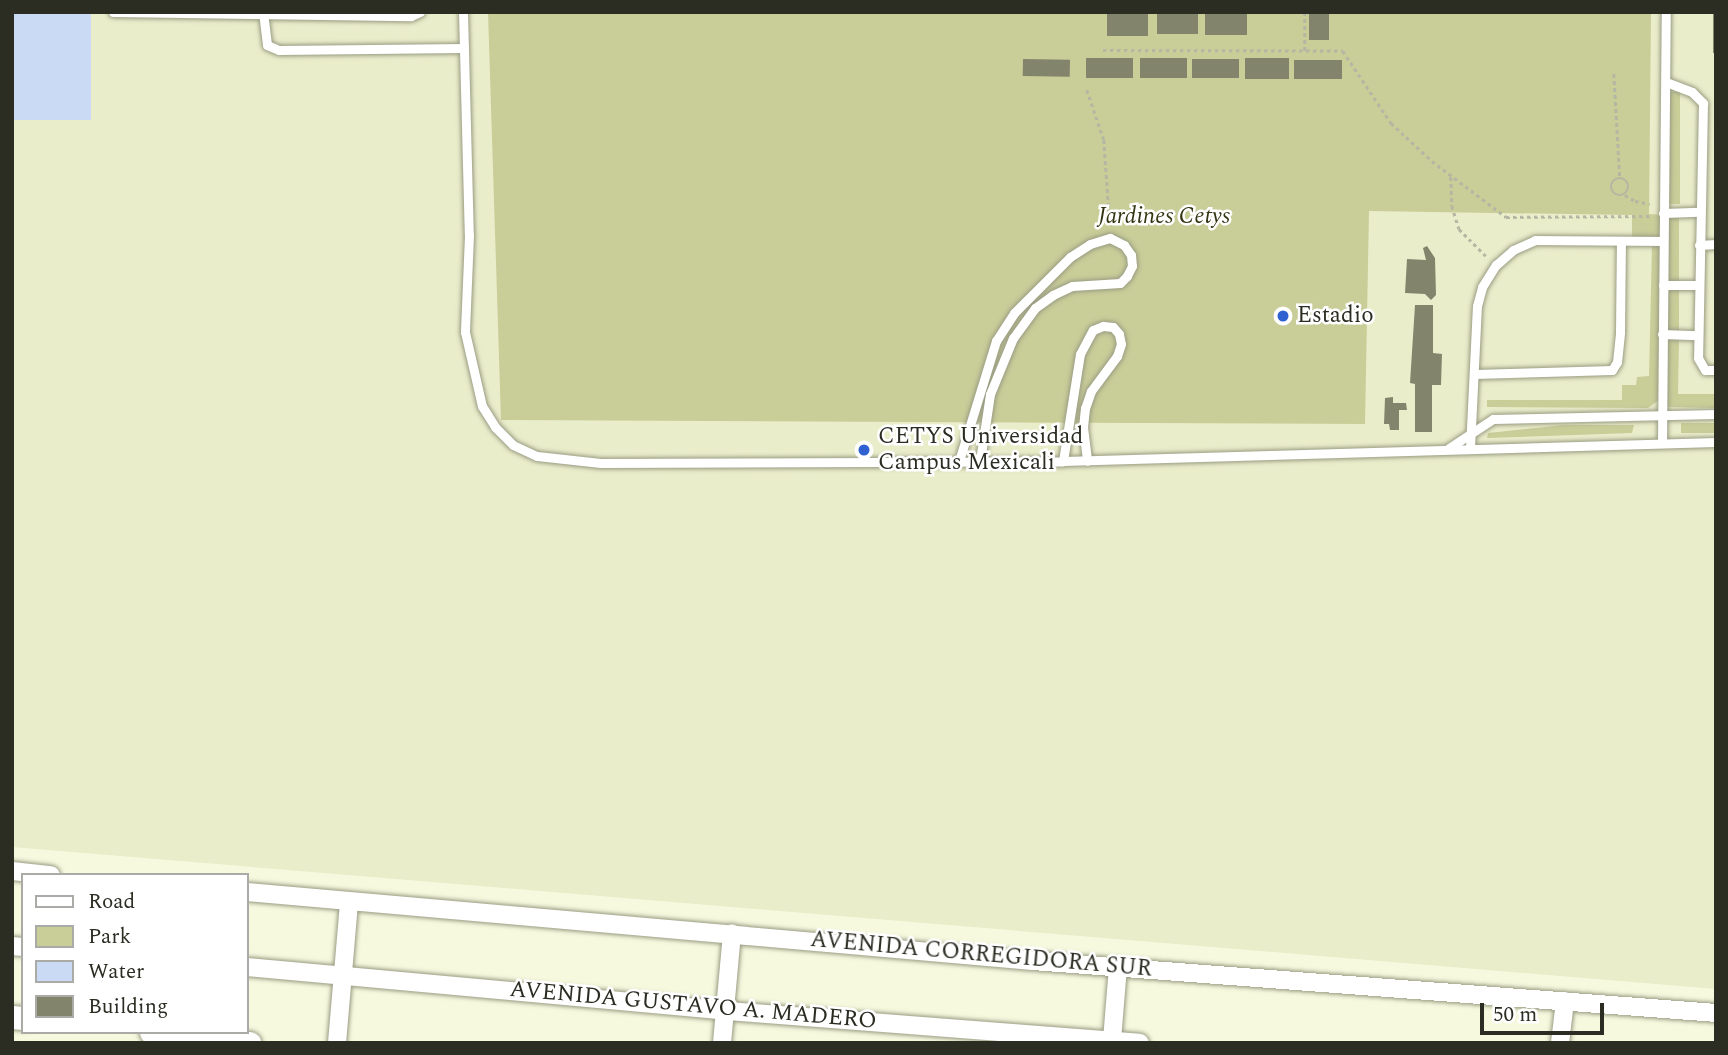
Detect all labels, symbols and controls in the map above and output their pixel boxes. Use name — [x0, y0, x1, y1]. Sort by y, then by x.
park label: Jardines Cetys — [1098, 203, 1230, 231]
place label: Estadio — [1297, 302, 1374, 330]
marker: Estadio — [1275, 308, 1291, 324]
place label: CETYS Universidad Campus Mexicali — [878, 423, 1083, 477]
marker: CETYS Universidad Campus Mexicali — [856, 442, 872, 458]
legend — [21, 873, 248, 1034]
text: Road — [88, 886, 135, 918]
text: Park — [88, 921, 131, 953]
street label: AVENIDA CORREGIDORA SUR — [809, 926, 1153, 984]
text: Water — [88, 956, 144, 988]
street label: AVENIDA GUSTAVO A. MADERO — [508, 976, 878, 1036]
scale bar — [1483, 988, 1607, 1032]
text: Building — [88, 991, 168, 1023]
text: 50 m — [1493, 999, 1537, 1031]

